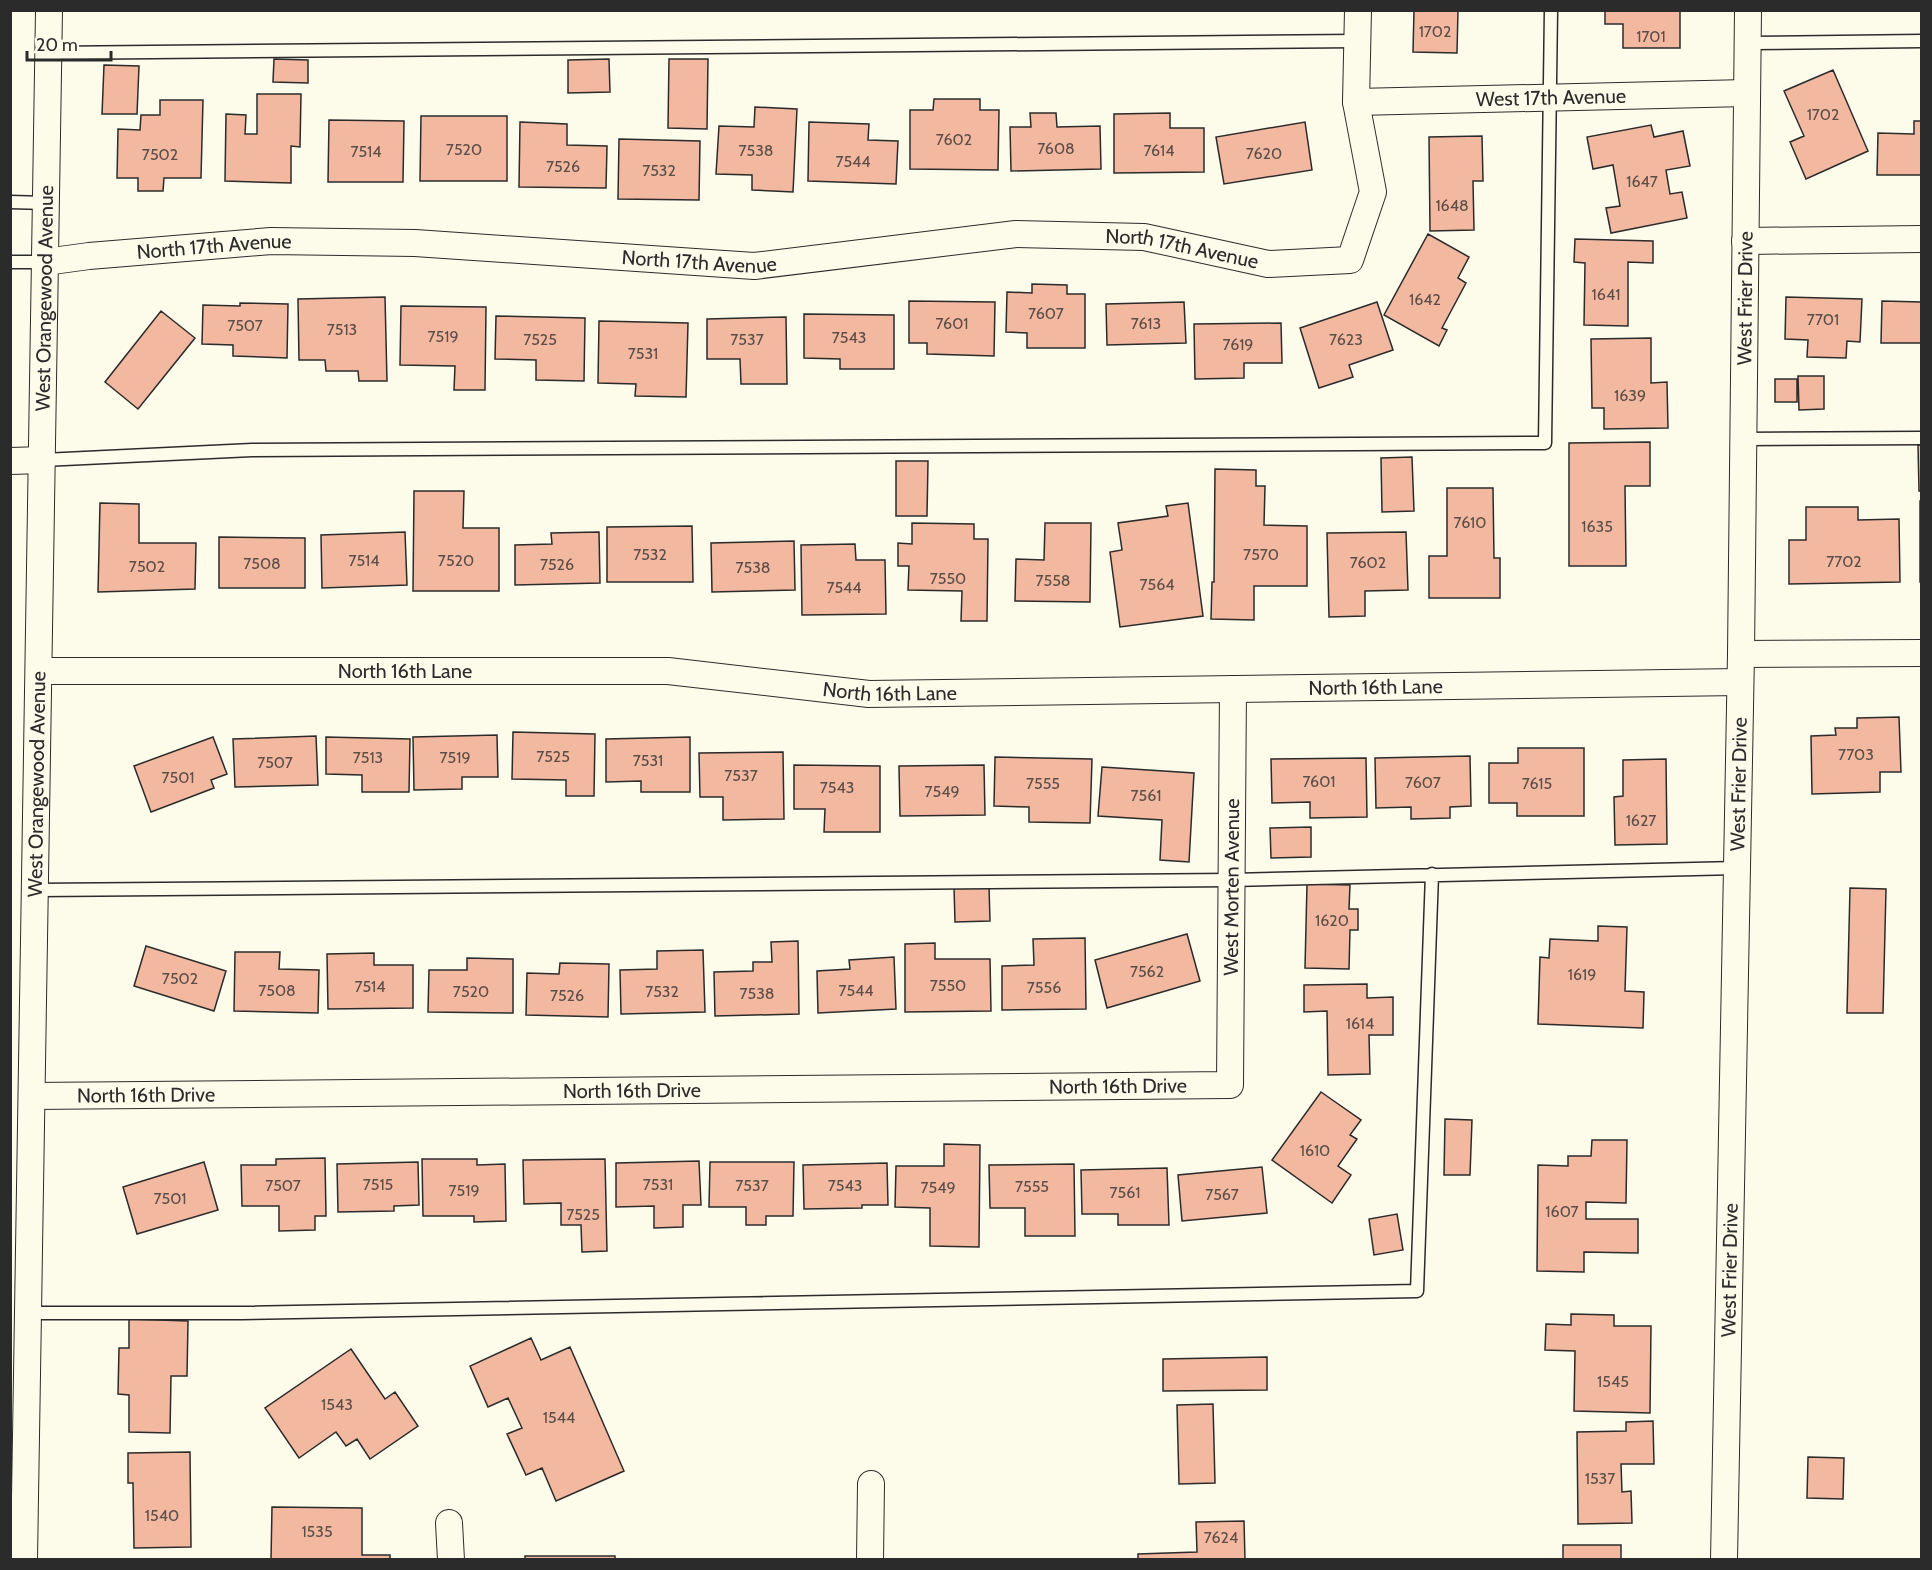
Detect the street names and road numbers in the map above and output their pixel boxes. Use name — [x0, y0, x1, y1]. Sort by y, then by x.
street label: West 17th Avenue — [1476, 84, 1626, 111]
street label: West Orangewood Avenue — [31, 185, 58, 411]
street label: North 17th Avenue — [1105, 224, 1261, 274]
street label: North 17th Avenue — [136, 229, 292, 264]
street label: West Frier Drive — [1732, 231, 1758, 365]
street label: North 17th Avenue — [621, 245, 778, 278]
street label: North 16th Lane — [338, 659, 472, 683]
street label: West Orangewood Avenue — [23, 671, 50, 897]
street label: North 16th Lane — [1308, 674, 1443, 700]
street label: North 16th Lane — [821, 677, 957, 706]
street label: West Frier Drive — [1725, 717, 1752, 851]
street label: West Morten Avenue — [1219, 798, 1244, 976]
street label: North 16th Drive — [1049, 1073, 1187, 1099]
street label: North 16th Drive — [563, 1078, 701, 1103]
street label: North 16th Drive — [77, 1082, 215, 1108]
street label: West Frier Drive — [1716, 1203, 1743, 1337]

